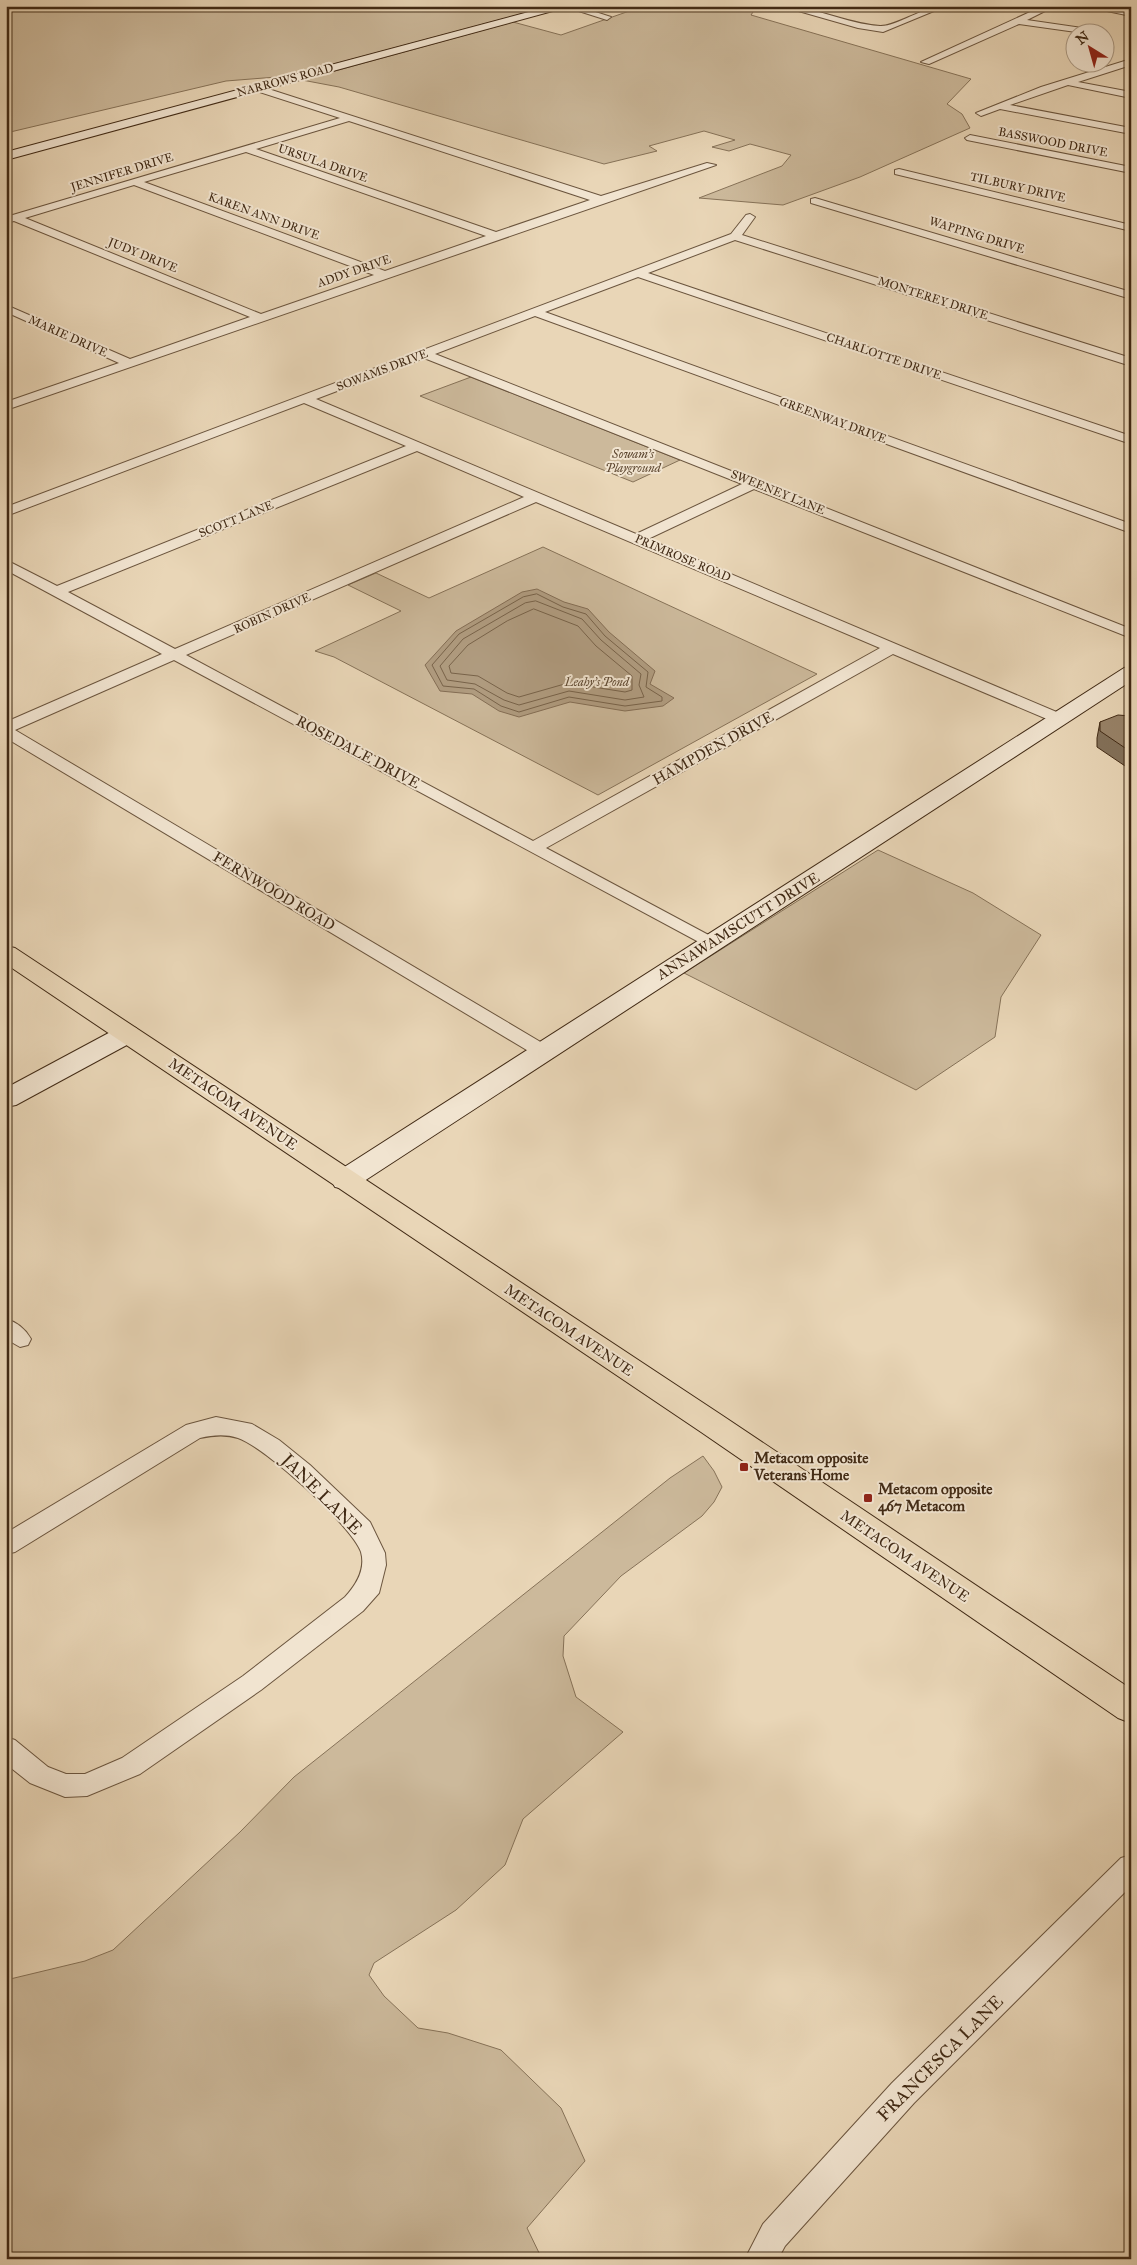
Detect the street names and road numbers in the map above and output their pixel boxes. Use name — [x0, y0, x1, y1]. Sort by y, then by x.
street label: NARROWS ROAD — [235, 60, 335, 100]
street label: BASSWOOD DRIVE — [997, 125, 1109, 160]
street label: URSULA DRIVE — [276, 141, 370, 185]
street label: JENNIFER DRIVE — [67, 150, 176, 196]
street label: TILBURY DRIVE — [969, 169, 1068, 205]
street label: KAREN ANN DRIVE — [207, 189, 322, 243]
street label: WAPPING DRIVE — [928, 214, 1027, 256]
street label: JUDY DRIVE — [104, 234, 180, 276]
street label: ADDY DRIVE — [315, 252, 393, 290]
street label: MONTEREY DRIVE — [876, 274, 990, 323]
street label: MARIE DRIVE — [26, 312, 110, 360]
street label: CHARLOTTE DRIVE — [825, 330, 944, 382]
street label: SOWAMS DRIVE — [334, 346, 430, 394]
street label: GREENWAY DRIVE — [777, 394, 889, 446]
street label: SWEENEY LANE — [729, 467, 828, 517]
street label: SCOTT LANE — [197, 497, 276, 540]
street label: PRIMROSE ROAD — [633, 531, 733, 585]
street label: ROBIN DRIVE — [231, 590, 313, 636]
street label: HAMPDEN DRIVE — [649, 707, 777, 789]
street label: ROSEDALE DRIVE — [293, 712, 423, 792]
street label: FERNWOOD ROAD — [210, 847, 338, 935]
street label: ANNAWAMSCUTT DRIVE — [652, 868, 823, 984]
street label: METACOM AVENUE — [165, 1054, 301, 1154]
street label: METACOM AVENUE — [501, 1280, 637, 1380]
street label: JANE LANE — [275, 1448, 367, 1540]
street label: METACOM AVENUE — [837, 1506, 973, 1606]
street label: FRANCESCA LANE — [872, 1990, 1008, 2126]

